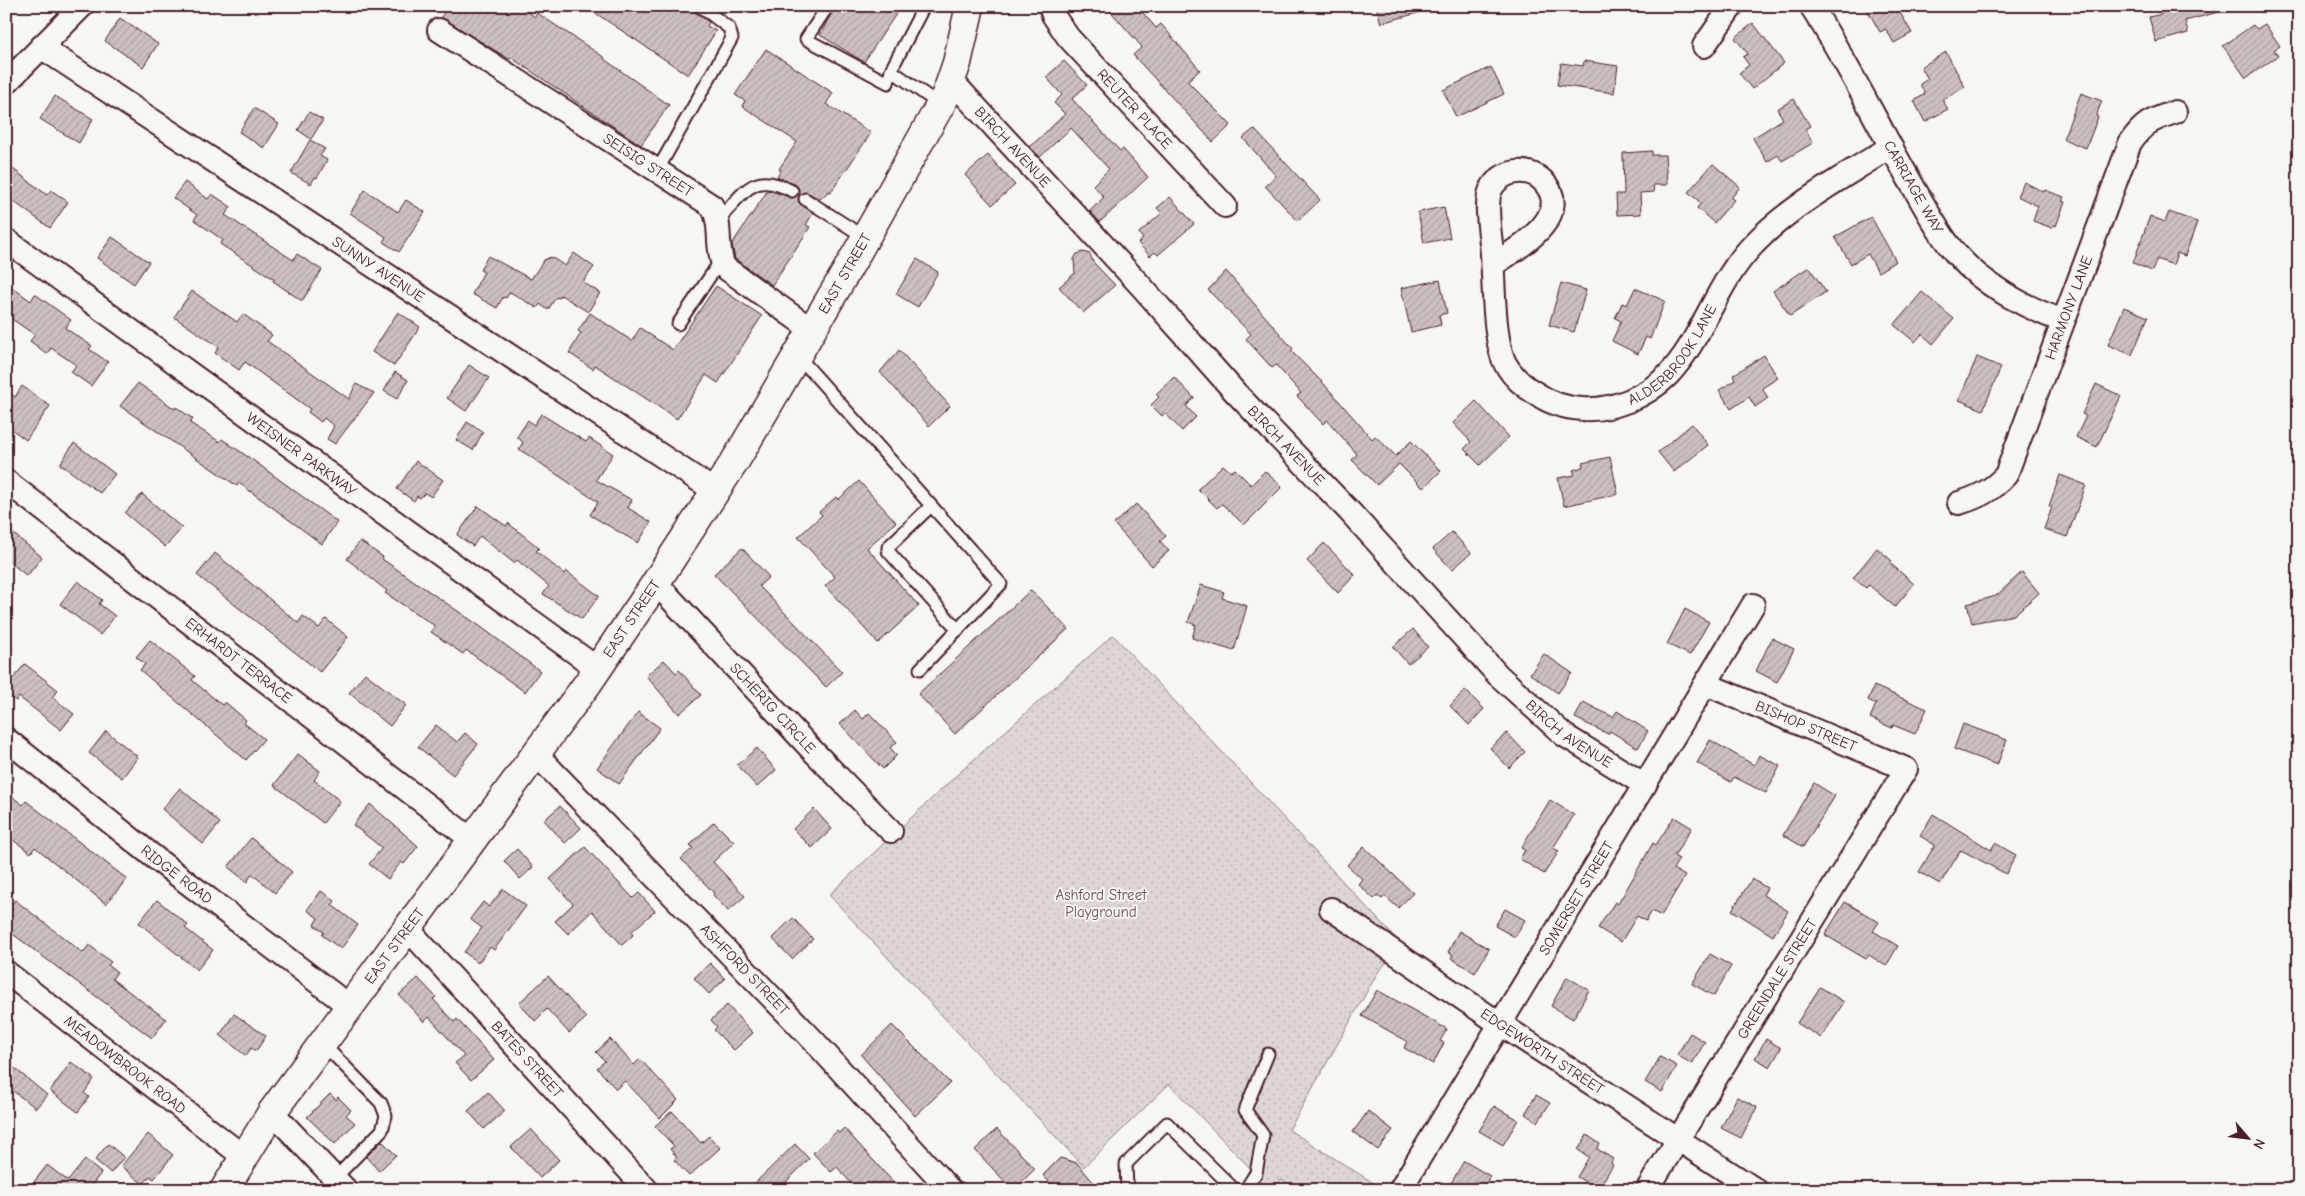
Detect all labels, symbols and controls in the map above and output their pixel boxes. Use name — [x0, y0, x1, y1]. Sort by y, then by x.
street label: REUTER PLACE — [1093, 65, 1176, 152]
street label: BIRCH AVENUE — [971, 103, 1054, 191]
street label: SEISIG STREET — [600, 129, 697, 201]
street label: CARRIAGE WAY — [1880, 137, 1947, 237]
street label: EAST STREET — [815, 230, 875, 317]
street label: SUNNY AVENUE — [329, 232, 428, 306]
street label: HARMONY LANE — [2041, 253, 2096, 362]
street label: ALDERBROOK LANE — [1625, 301, 1720, 409]
street label: BIRCH AVENUE — [1244, 402, 1329, 489]
street label: WEISNER PARKWAY — [243, 408, 360, 500]
street label: EAST STREET — [599, 576, 664, 661]
street label: ERHARDT TERRACE — [182, 614, 296, 707]
street label: SCHERIG CIRCLE — [726, 659, 819, 757]
street label: BIRCH AVENUE — [1522, 696, 1616, 772]
street label: BISHOP STREET — [1753, 697, 1860, 756]
street label: SOMERSET STREET — [1535, 838, 1617, 958]
street label: RIDGE ROAD — [137, 841, 216, 908]
park label: Ashford Street Playground — [1056, 886, 1147, 921]
street label: EAST STREET — [361, 904, 428, 987]
street label: GREENDALE STREET — [1733, 915, 1821, 1042]
street label: ASHFORD STREET — [696, 920, 793, 1019]
street label: EDGEWORTH STREET — [1477, 1004, 1608, 1098]
street label: MEADOWBROOK ROAD — [61, 1012, 190, 1118]
street label: BATES STREET — [487, 1017, 567, 1102]
north arrow — [2222, 1114, 2272, 1164]
text: N — [2249, 1136, 2269, 1152]

